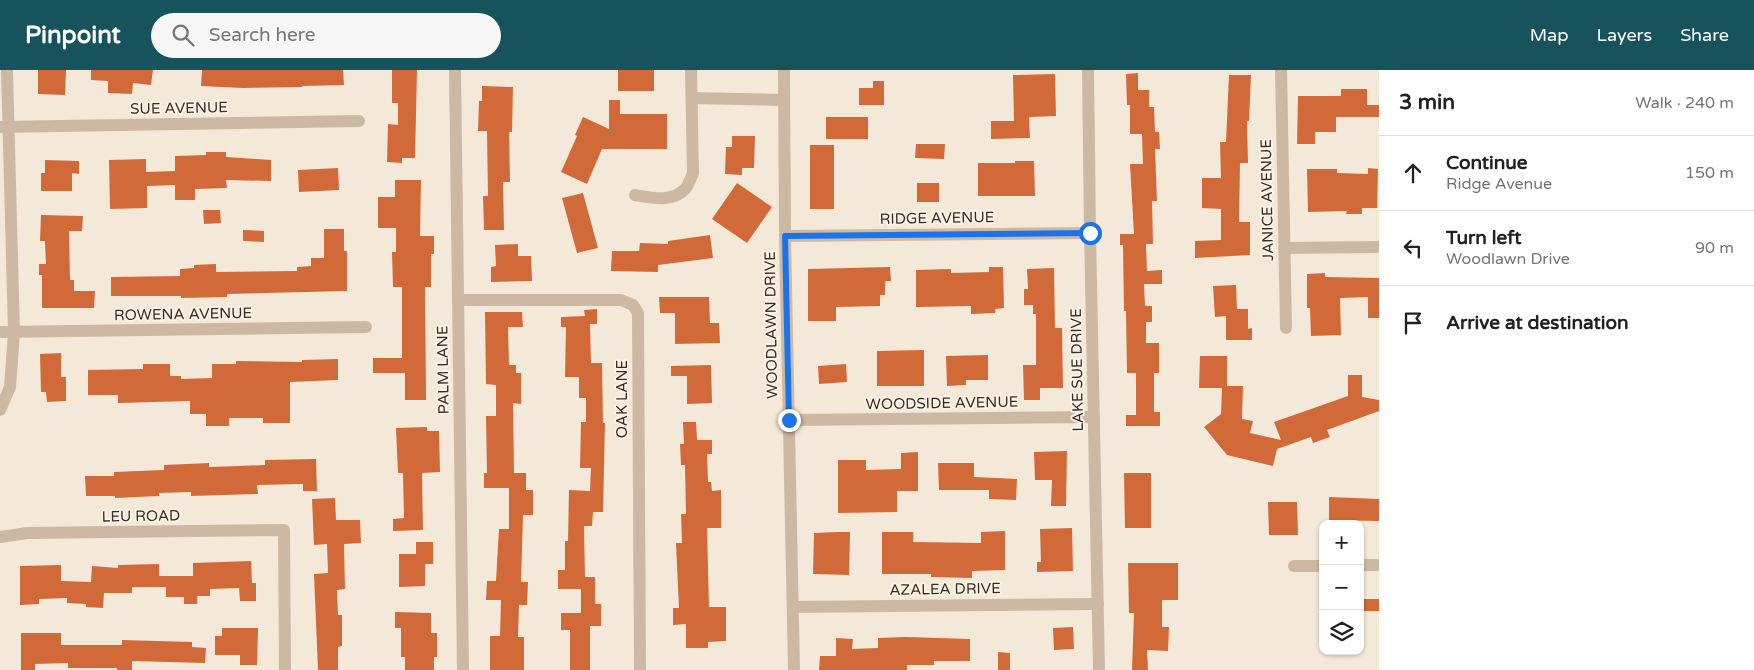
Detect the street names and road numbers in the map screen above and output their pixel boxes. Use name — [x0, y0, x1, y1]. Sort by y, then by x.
street label: SUE AVENUE — [130, 98, 228, 118]
street label: JANICE AVENUE — [1257, 139, 1277, 261]
street label: RIDGE AVENUE — [880, 208, 994, 228]
street label: WOODLAWN DRIVE — [761, 251, 781, 399]
street label: ROWENA AVENUE — [114, 304, 252, 324]
street label: LAKE SUE DRIVE — [1067, 308, 1087, 432]
street label: PALM LANE — [433, 325, 453, 415]
street label: OAK LANE — [613, 360, 631, 438]
street label: WOODSIDE AVENUE — [866, 393, 1018, 413]
street label: LEU ROAD — [102, 506, 180, 526]
street label: AZALEA DRIVE — [889, 579, 1001, 599]

